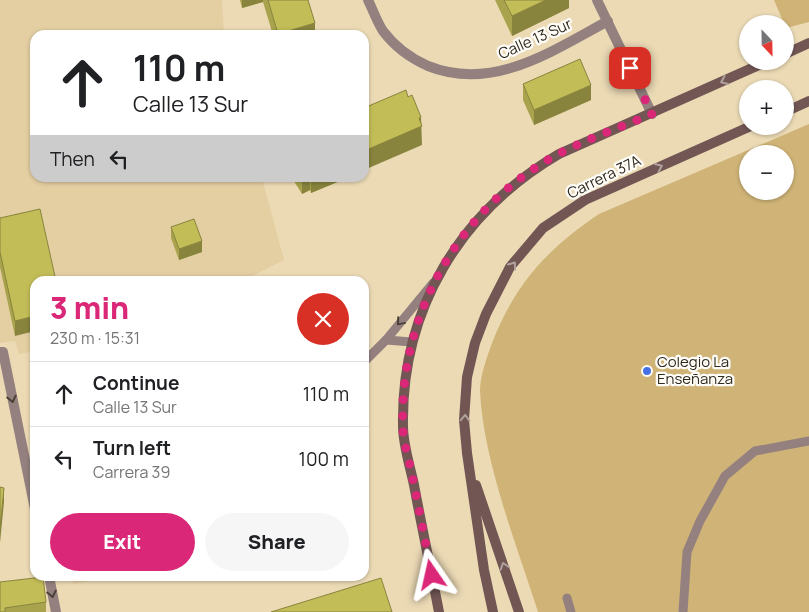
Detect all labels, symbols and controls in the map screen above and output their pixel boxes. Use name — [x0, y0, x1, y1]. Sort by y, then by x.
street label: Calle 13 Sur — [495, 13, 575, 64]
north arrow — [739, 15, 794, 70]
map controls — [739, 15, 794, 200]
text: 110 m — [133, 44, 225, 92]
pin — [609, 47, 651, 89]
icon: ahead — [50, 50, 115, 115]
icon: arrive — [616, 54, 644, 82]
one-way arrow — [720, 75, 729, 86]
button: + — [739, 80, 794, 135]
text: Calle 13 Sur — [133, 89, 248, 119]
icon: left — [105, 145, 133, 173]
button: − — [739, 145, 794, 200]
text: Then — [50, 146, 95, 172]
street label: Carrera 37A — [563, 149, 645, 203]
one-way arrow — [654, 162, 663, 173]
one-way arrow — [507, 261, 516, 271]
text: 3 min — [50, 287, 129, 328]
button: close — [297, 293, 349, 345]
one-way arrow — [397, 317, 406, 326]
text: 230 m · 15:31 — [50, 327, 140, 349]
place label: Colegio La Enseñanza — [657, 351, 733, 389]
marker: Colegio La Enseñanza — [641, 365, 653, 377]
text: Continue — [93, 370, 179, 396]
icon: ahead — [50, 380, 78, 408]
text: 110 m — [303, 381, 349, 407]
one-way arrow — [7, 395, 17, 404]
text: Calle 13 Sur — [93, 396, 177, 418]
one-way arrow — [460, 414, 470, 422]
text: Turn left — [93, 435, 171, 461]
icon: left — [50, 445, 78, 473]
text: 100 m — [298, 446, 349, 472]
text: Carrera 39 — [93, 461, 170, 483]
button: Exit — [50, 513, 195, 571]
button: Share — [205, 513, 349, 571]
position arrow — [405, 548, 457, 600]
one-way arrow — [500, 562, 510, 570]
one-way arrow — [47, 590, 57, 599]

